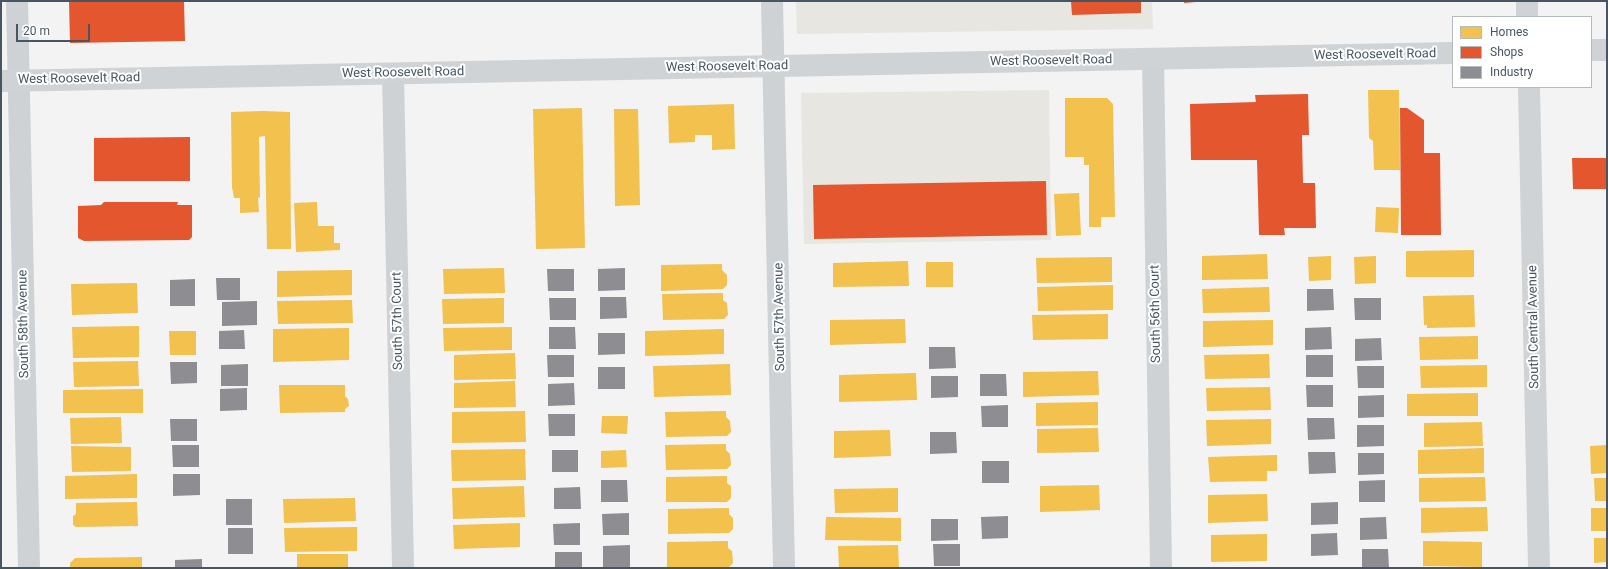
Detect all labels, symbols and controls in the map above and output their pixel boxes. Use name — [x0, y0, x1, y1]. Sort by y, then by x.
scale bar — [18, 16, 92, 42]
legend — [1452, 16, 1592, 88]
text: 20 m — [23, 24, 50, 38]
text: Homes — [1490, 25, 1528, 39]
text: Shops — [1490, 45, 1524, 59]
street label: West Roosevelt Road — [1314, 46, 1436, 64]
street label: West Roosevelt Road — [990, 52, 1112, 70]
street label: West Roosevelt Road — [666, 58, 788, 76]
street label: West Roosevelt Road — [342, 64, 464, 82]
text: Industry — [1490, 65, 1533, 79]
street label: West Roosevelt Road — [18, 70, 140, 88]
street label: South 57th Avenue — [771, 263, 789, 371]
street label: South 56th Court — [1147, 265, 1165, 363]
street label: South Central Avenue — [1525, 265, 1543, 389]
street label: South 58th Avenue — [15, 270, 33, 378]
street label: South 57th Court — [389, 272, 407, 370]

